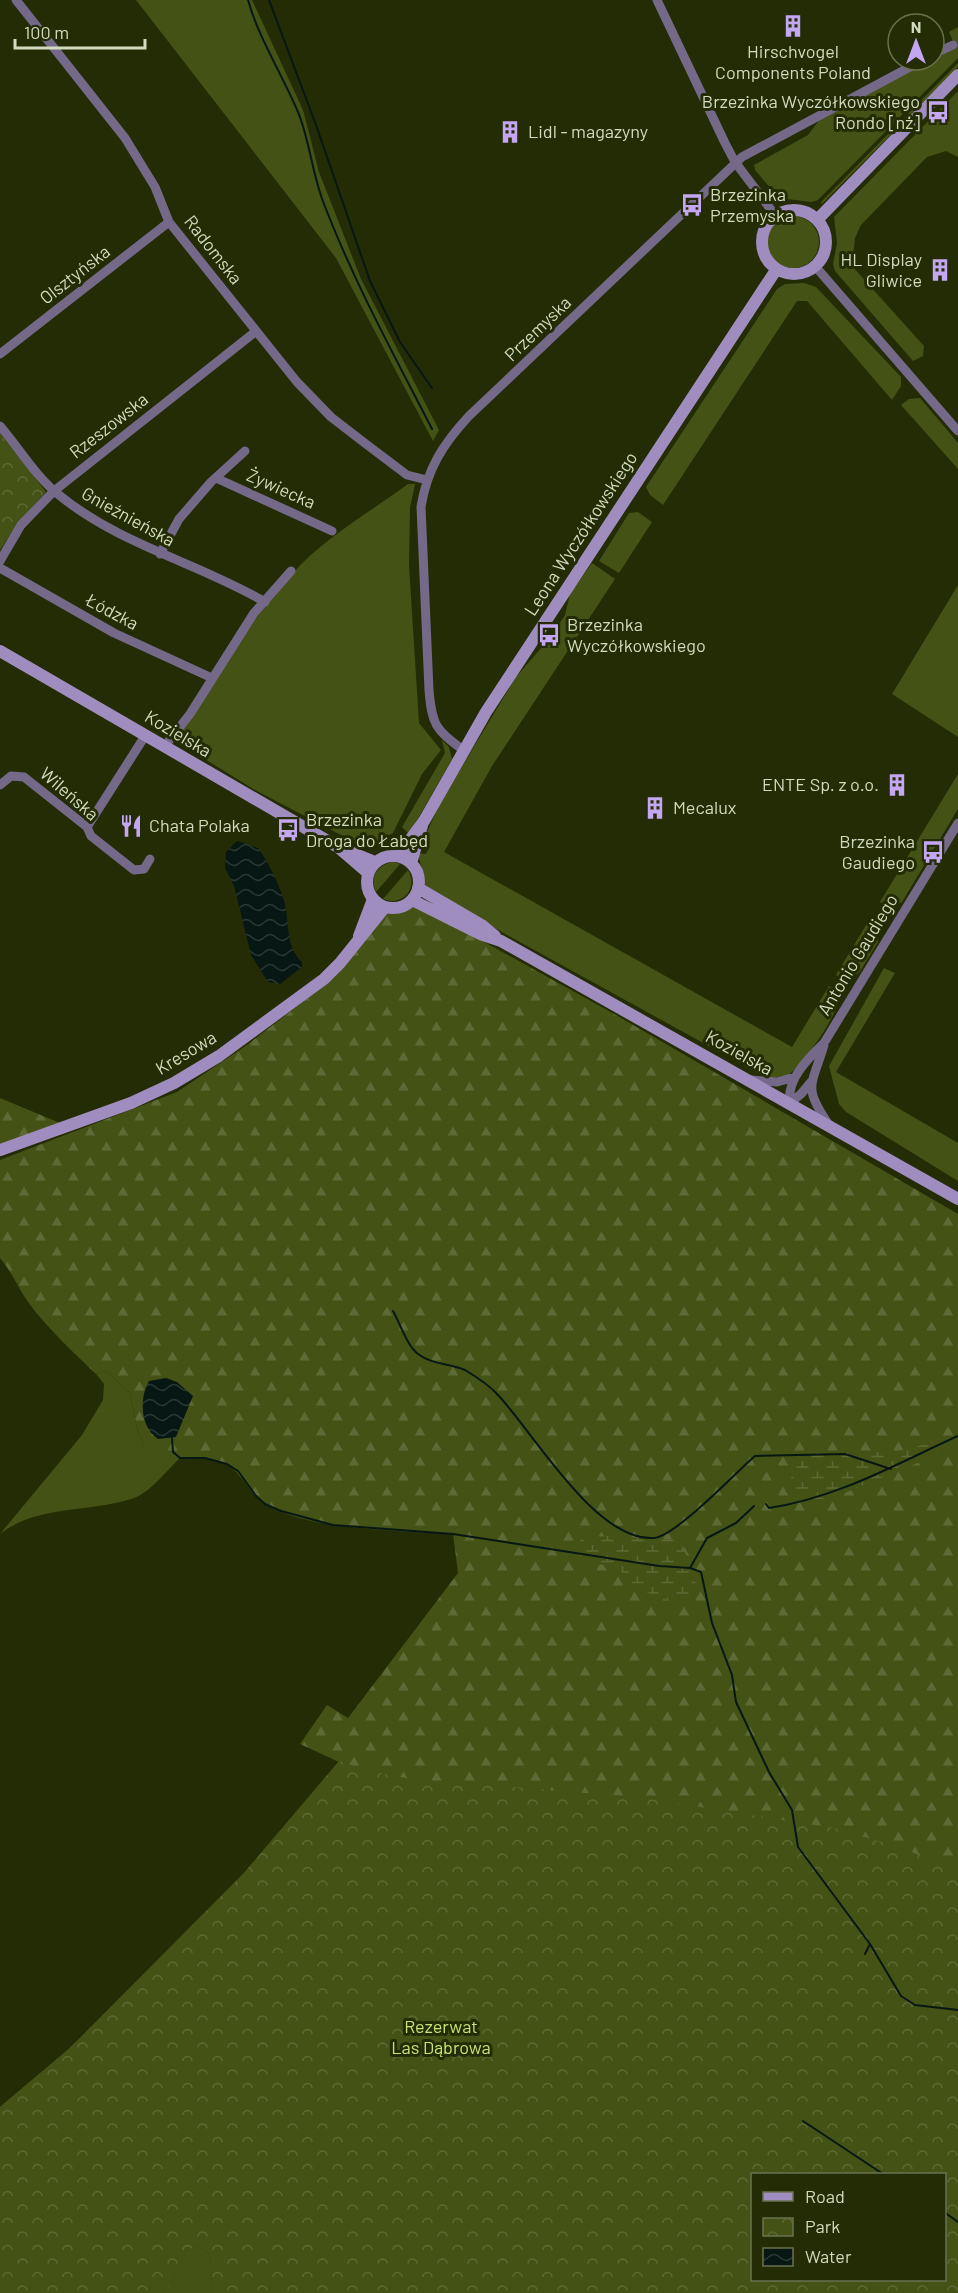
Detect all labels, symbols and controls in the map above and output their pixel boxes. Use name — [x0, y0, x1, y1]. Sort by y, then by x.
scale bar — [15, 12, 146, 50]
north arrow — [886, 12, 946, 72]
building icon: Hirschvogel Components Poland — [780, 13, 806, 39]
text: N — [911, 17, 921, 36]
text: 100 m — [24, 21, 69, 43]
place label: Hirschvogel Components Poland — [715, 40, 871, 83]
place label: Brzezinka Wyczółkowskiego Rondo [nż] — [702, 90, 920, 133]
bus stop icon: Brzezinka Wyczółkowskiego Rondo [nż] — [925, 99, 951, 125]
building icon: Lidl - magazyny — [497, 119, 523, 145]
place label: Lidl - magazyny — [528, 120, 648, 142]
place label: Brzezinka Przemyska — [710, 183, 794, 226]
bus stop icon: Brzezinka Przemyska — [679, 192, 705, 218]
street label: Radomska — [180, 211, 248, 288]
street label: Olsztyńska — [35, 240, 114, 309]
place label: HL Display Gliwice — [841, 248, 922, 291]
building icon: HL Display Gliwice — [927, 257, 953, 283]
street label: Przemyska — [499, 291, 575, 365]
street label: Rzeszowska — [65, 388, 152, 463]
street label: Leona Wyczółkowskiego — [519, 447, 641, 619]
street label: Żywiecka — [244, 463, 319, 513]
street label: Gnieźnieńska — [78, 481, 179, 551]
street label: Łódzka — [82, 588, 143, 634]
place label: Brzezinka Wyczółkowskiego — [567, 613, 706, 656]
bus stop icon: Brzezinka Wyczółkowskiego — [536, 622, 562, 648]
street label: Kozielska — [141, 705, 216, 762]
street label: Wileńska — [36, 762, 103, 825]
building icon: ENTE Sp. z o.o. — [884, 772, 910, 798]
place label: ENTE Sp. z o.o. — [762, 773, 879, 795]
building icon: Mecalux — [642, 795, 668, 821]
place label: Mecalux — [673, 796, 737, 818]
place label: Brzezinka Droga do Łabęd — [306, 808, 428, 851]
restaurant icon: Chata Polaka — [118, 813, 144, 839]
place label: Chata Polaka — [149, 814, 250, 836]
bus stop icon: Brzezinka Droga do Łabęd — [275, 817, 301, 843]
place label: Brzezinka Gaudiego — [839, 830, 915, 873]
bus stop icon: Brzezinka Gaudiego — [920, 839, 946, 865]
street label: Antonio Gaudiego — [812, 890, 902, 1019]
street label: Kresowa — [151, 1025, 220, 1079]
street label: Kozielska — [702, 1025, 777, 1080]
park label: Rezerwat Las Dąbrowa — [391, 2015, 491, 2058]
legend — [751, 2173, 946, 2281]
text: Road — [805, 2185, 845, 2207]
text: Park — [805, 2215, 840, 2237]
text: Water — [805, 2245, 852, 2267]

